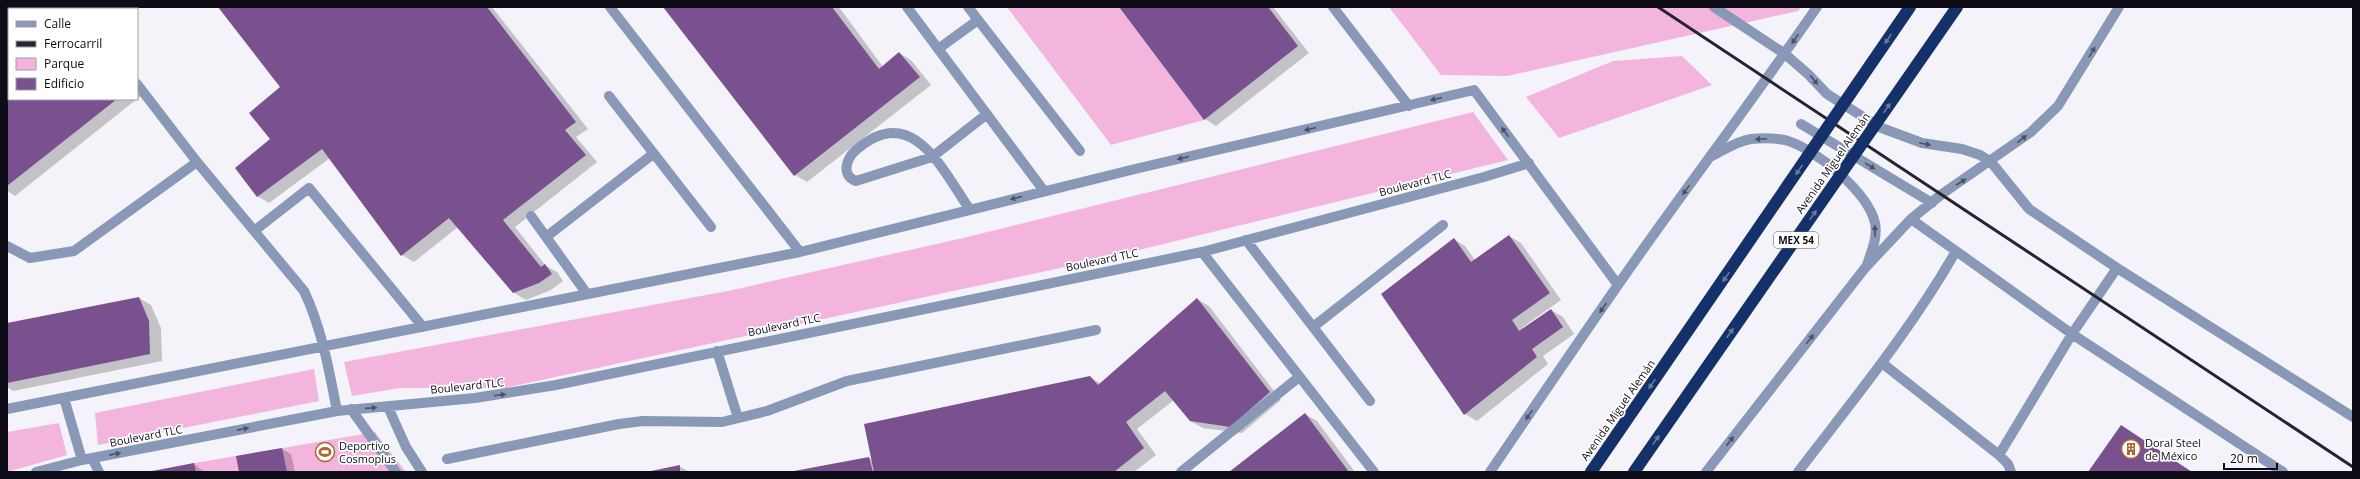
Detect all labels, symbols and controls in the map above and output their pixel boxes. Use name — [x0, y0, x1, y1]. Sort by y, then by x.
legend — [8, 8, 138, 100]
text: Calle — [44, 15, 71, 32]
one-way arrow — [1791, 34, 1799, 44]
one-way arrow — [1884, 34, 1892, 44]
text: Ferrocarril — [44, 35, 102, 52]
one-way arrow — [2088, 46, 2095, 58]
text: Parque — [44, 55, 84, 72]
text: Edificio — [44, 75, 84, 92]
one-way arrow — [1809, 75, 1818, 85]
one-way arrow — [1430, 96, 1442, 102]
one-way arrow — [1883, 103, 1891, 113]
street label: Avenida Miguel Alemán — [1792, 109, 1873, 216]
one-way arrow — [1304, 126, 1316, 132]
one-way arrow — [1500, 127, 1509, 138]
one-way arrow — [2017, 135, 2027, 143]
one-way arrow — [1754, 136, 1767, 142]
one-way arrow — [1919, 141, 1931, 147]
one-way arrow — [1177, 155, 1189, 161]
one-way arrow — [1865, 162, 1875, 170]
one-way arrow — [1795, 165, 1803, 175]
street label: Boulevard TLC — [1377, 166, 1453, 199]
one-way arrow — [1955, 178, 1967, 185]
one-way arrow — [1682, 185, 1690, 195]
one-way arrow — [1010, 196, 1022, 202]
one-way arrow — [1809, 210, 1817, 220]
one-way arrow — [1872, 224, 1878, 237]
road number: MEX 54 — [1774, 232, 1818, 248]
street label: Boulevard TLC — [1064, 244, 1140, 275]
one-way arrow — [1722, 272, 1730, 283]
one-way arrow — [1599, 302, 1607, 313]
street label: Boulevard TLC — [746, 309, 822, 340]
one-way arrow — [1726, 328, 1734, 339]
one-way arrow — [1806, 333, 1815, 344]
street label: Avenida Miguel Alemán — [1577, 356, 1658, 463]
street label: Boulevard TLC — [429, 374, 505, 397]
one-way arrow — [1648, 379, 1656, 389]
one-way arrow — [494, 392, 506, 398]
one-way arrow — [365, 405, 377, 412]
one-way arrow — [1525, 409, 1533, 420]
street label: Boulevard TLC — [108, 421, 184, 450]
one-way arrow — [237, 426, 249, 432]
one-way arrow — [1652, 435, 1660, 445]
place label: Doral Steel de México — [2145, 435, 2201, 463]
one-way arrow — [1726, 436, 1734, 447]
place label: Deportivo Cosmoplus — [339, 438, 396, 466]
building icon: Doral Steel de México — [2120, 438, 2142, 460]
sports icon: Deportivo Cosmoplus — [314, 441, 336, 463]
scale bar — [2224, 445, 2277, 471]
text: 20 m — [2230, 450, 2258, 467]
one-way arrow — [109, 451, 121, 457]

